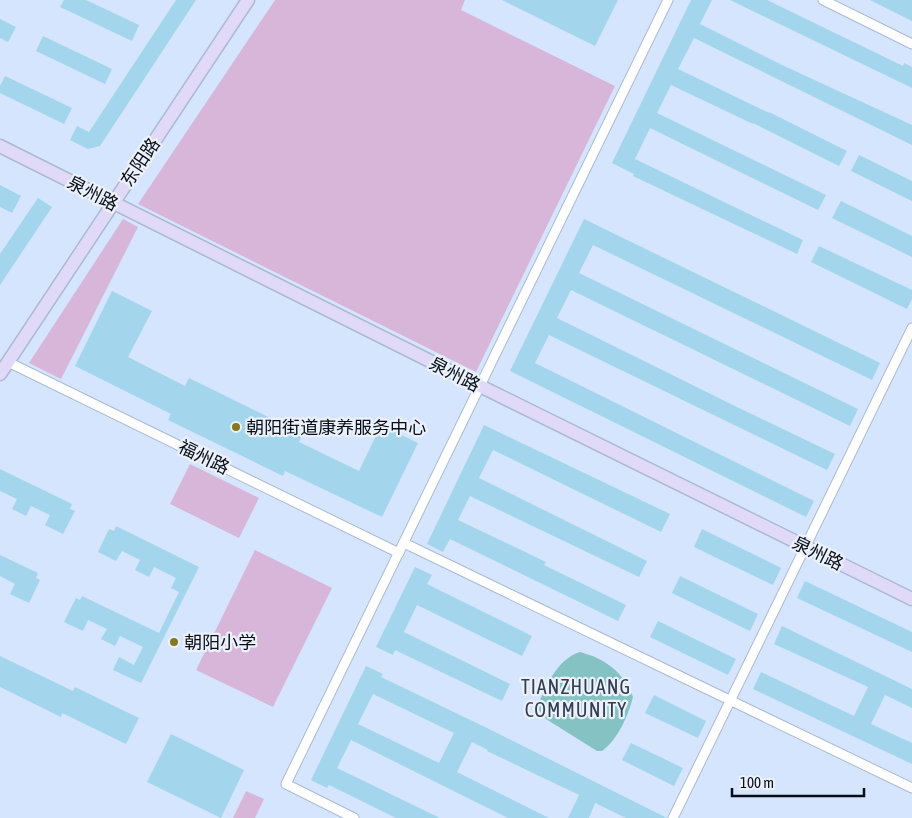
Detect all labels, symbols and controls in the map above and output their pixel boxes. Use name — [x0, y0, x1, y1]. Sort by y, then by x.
street label: 东阳路 — [116, 134, 164, 190]
street label: 泉州路 — [64, 171, 122, 215]
street label: 泉州路 — [426, 352, 484, 396]
place label: 朝阳街道康养服务中心 — [246, 417, 426, 438]
marker: 朝阳街道康养服务中心 — [230, 421, 242, 433]
street label: 福州路 — [175, 436, 233, 478]
street label: 泉州路 — [789, 532, 847, 574]
place label: 朝阳小学 — [184, 632, 256, 653]
marker: 朝阳小学 — [168, 636, 180, 648]
district label: TIANZHUANG COMMUNITY — [521, 675, 631, 721]
scale bar — [732, 766, 864, 798]
text: 100 m — [740, 774, 774, 791]

